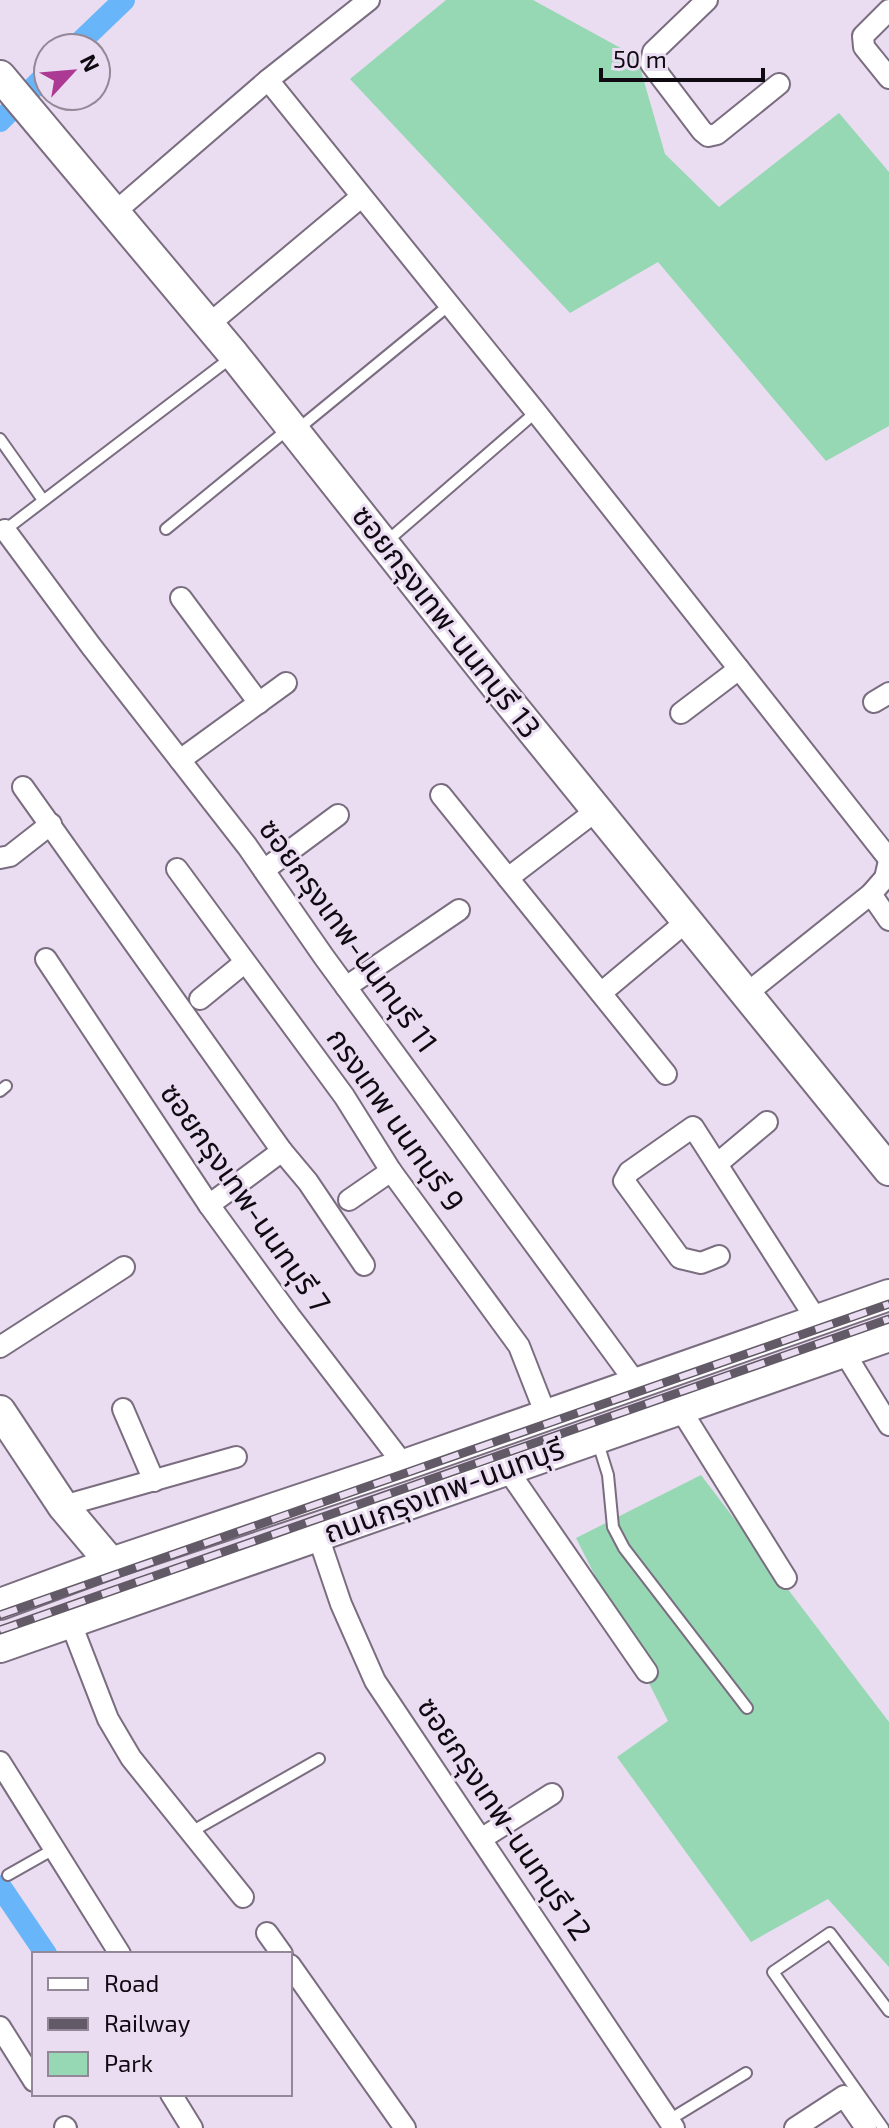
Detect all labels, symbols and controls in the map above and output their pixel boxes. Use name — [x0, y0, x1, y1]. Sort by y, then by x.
north arrow — [32, 32, 112, 112]
scale bar — [601, 32, 763, 82]
text: 50 m — [613, 44, 667, 73]
text: N — [76, 50, 106, 76]
street label: ซอยกรุงเทพ-นนทบุรี 13 — [344, 497, 550, 745]
street label: ซอยกรุงเทพ-นนทบุรี 11 — [251, 811, 447, 1060]
street label: กรงเทพ นนทบุรี 9 — [319, 1020, 473, 1218]
street label: ซอยกรุงเทพ-นนทบุรี 7 — [152, 1075, 339, 1320]
street label: ถนนกรุงเทพ-นนทบุรี — [318, 1429, 569, 1551]
street label: ซอยกรุงเทพ-นนทบุรี 12 — [409, 1690, 600, 1947]
legend — [32, 1952, 292, 2096]
text: Road — [104, 1968, 159, 1997]
text: Railway — [104, 2008, 191, 2037]
text: Park — [104, 2048, 153, 2077]

